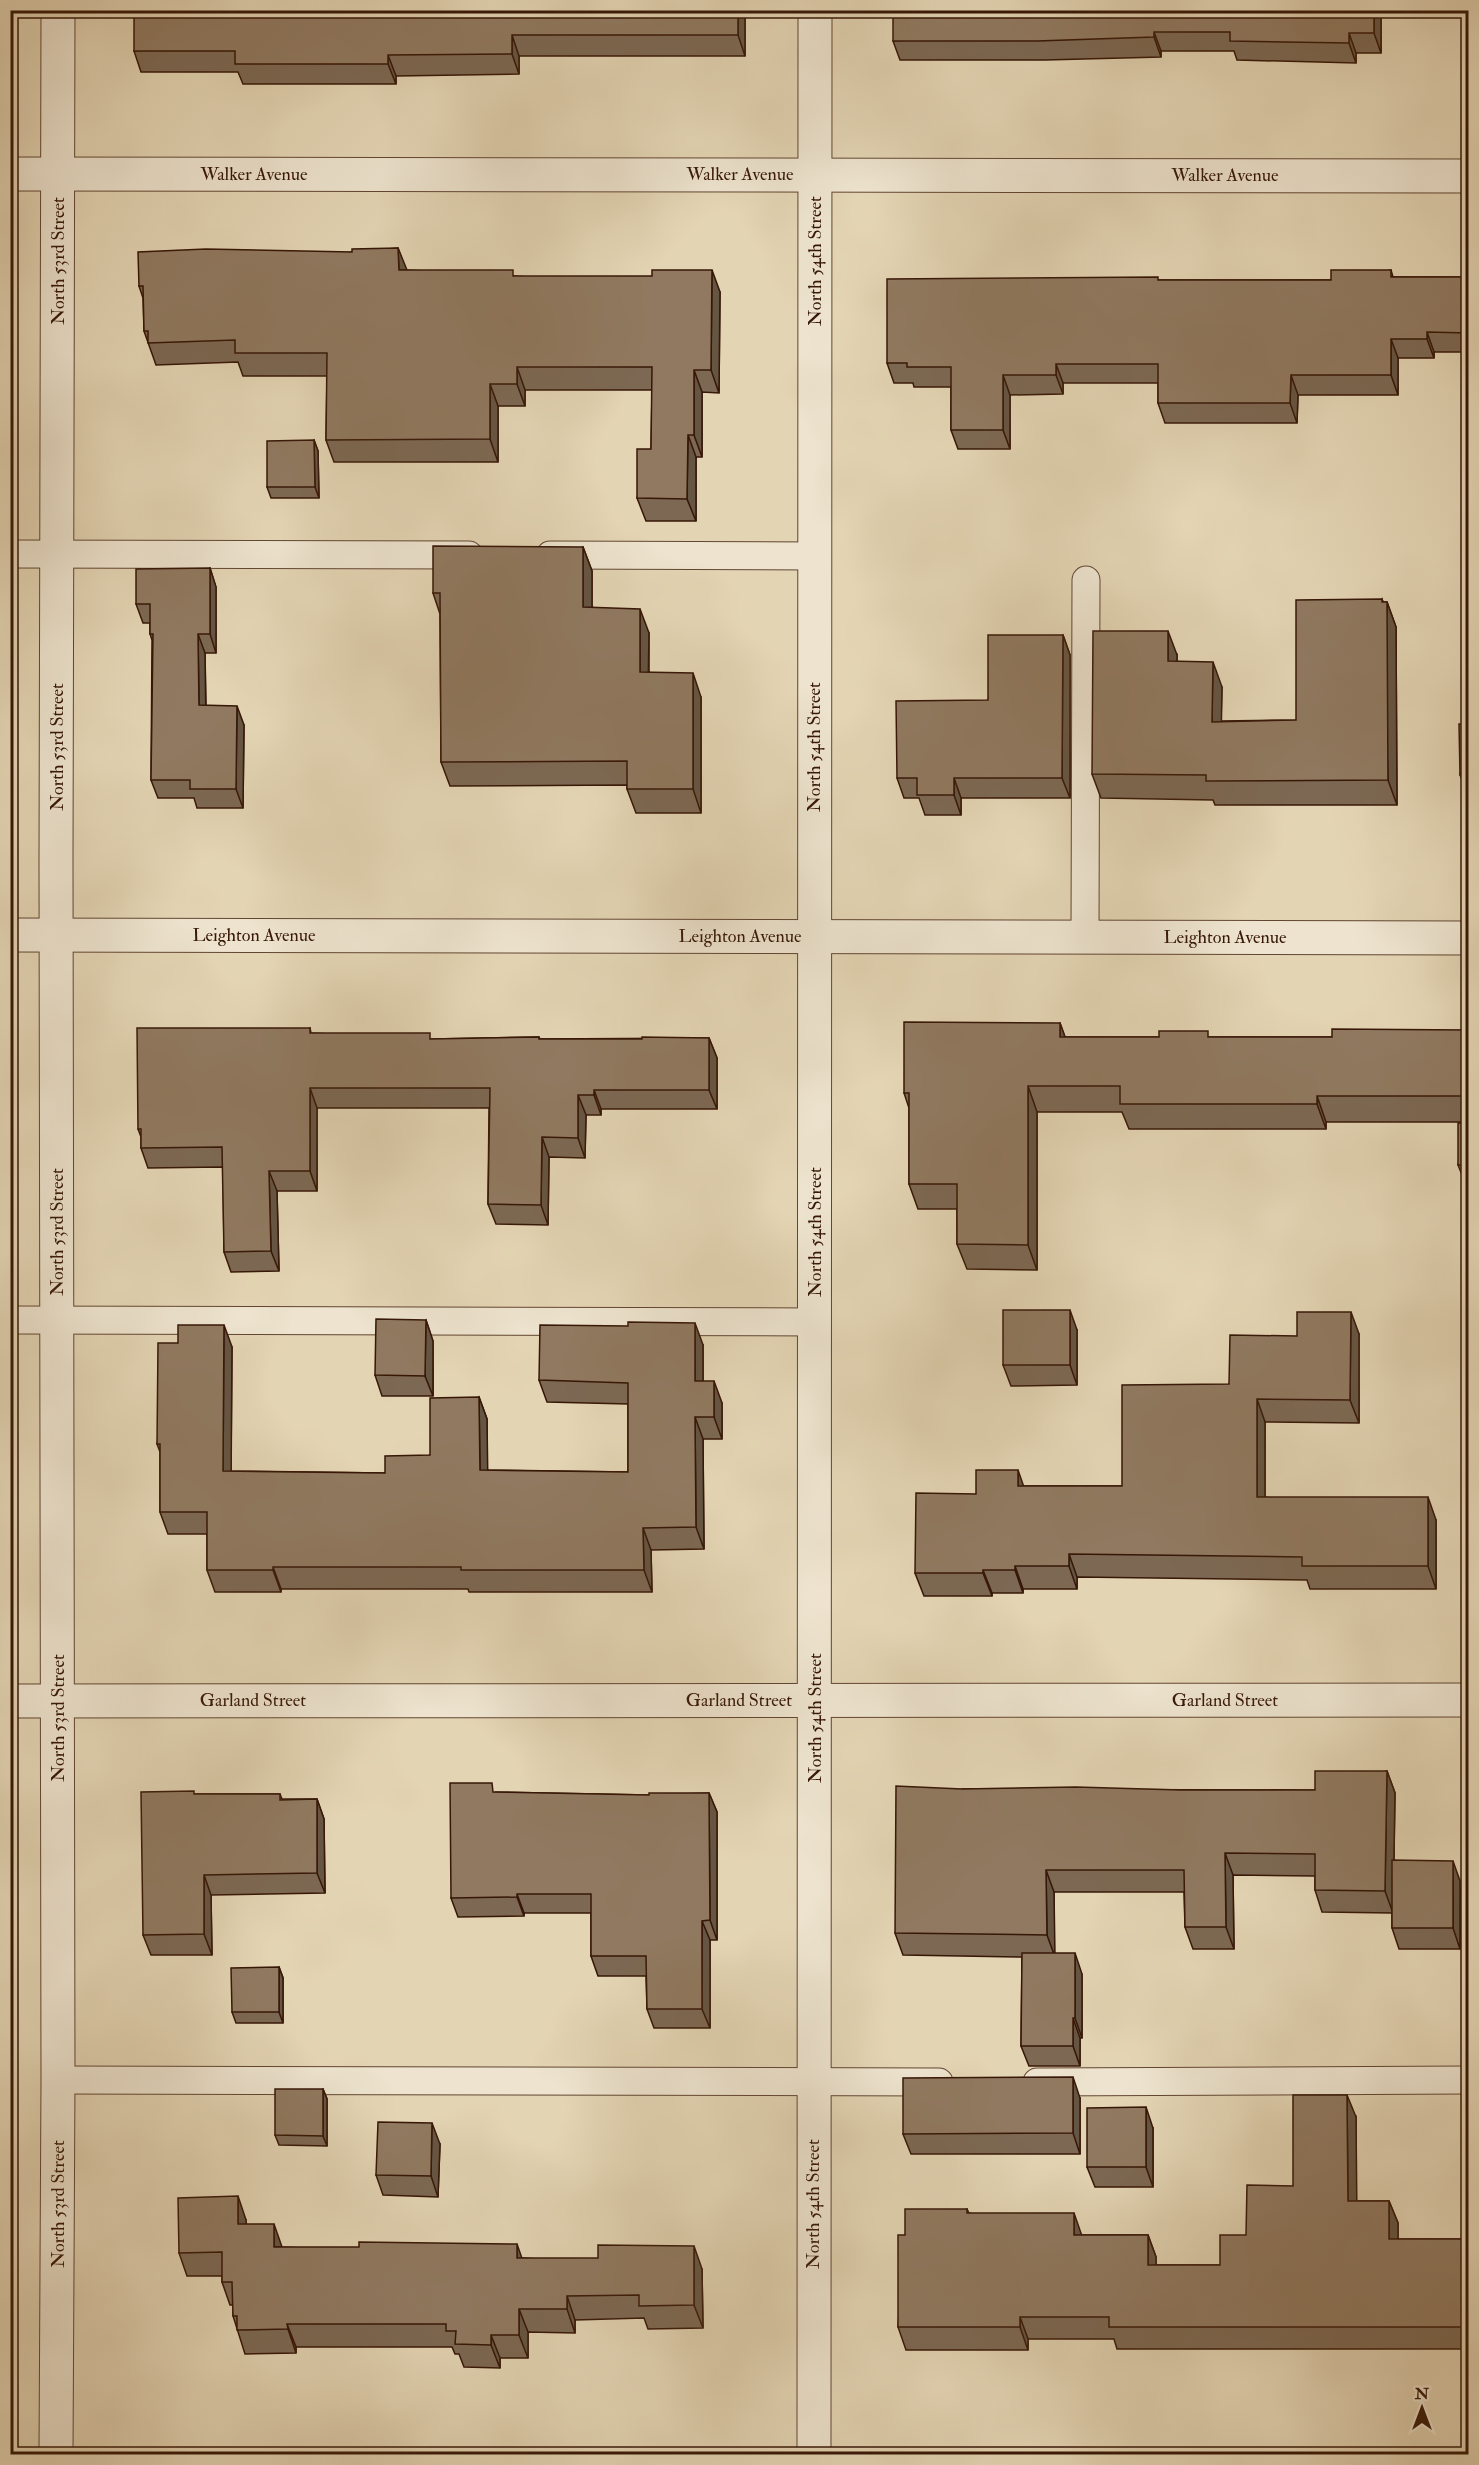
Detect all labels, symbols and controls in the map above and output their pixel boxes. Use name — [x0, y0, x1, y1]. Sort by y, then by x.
street label: Walker Avenue — [199, 163, 308, 186]
street label: Walker Avenue — [685, 163, 794, 186]
street label: Walker Avenue — [1170, 164, 1279, 187]
street label: North 54th Street — [804, 196, 827, 326]
street label: North 53rd Street — [47, 197, 70, 325]
street label: North 54th Street — [803, 682, 826, 812]
street label: North 53rd Street — [46, 683, 69, 811]
street label: Leighton Avenue — [192, 924, 316, 947]
street label: Leighton Avenue — [678, 925, 802, 948]
street label: Leighton Avenue — [1163, 926, 1287, 949]
street label: North 54th Street — [804, 1167, 827, 1297]
street label: North 53rd Street — [46, 1168, 69, 1296]
street label: North 54th Street — [804, 1653, 827, 1783]
street label: North 53rd Street — [47, 1654, 70, 1782]
street label: Garland Street — [200, 1689, 306, 1712]
street label: Garland Street — [686, 1689, 792, 1712]
street label: Garland Street — [1172, 1689, 1278, 1712]
street label: North 54th Street — [802, 2139, 825, 2269]
street label: North 53rd Street — [47, 2140, 70, 2268]
north arrow — [1392, 2378, 1452, 2438]
text: N — [1414, 2384, 1430, 2404]

